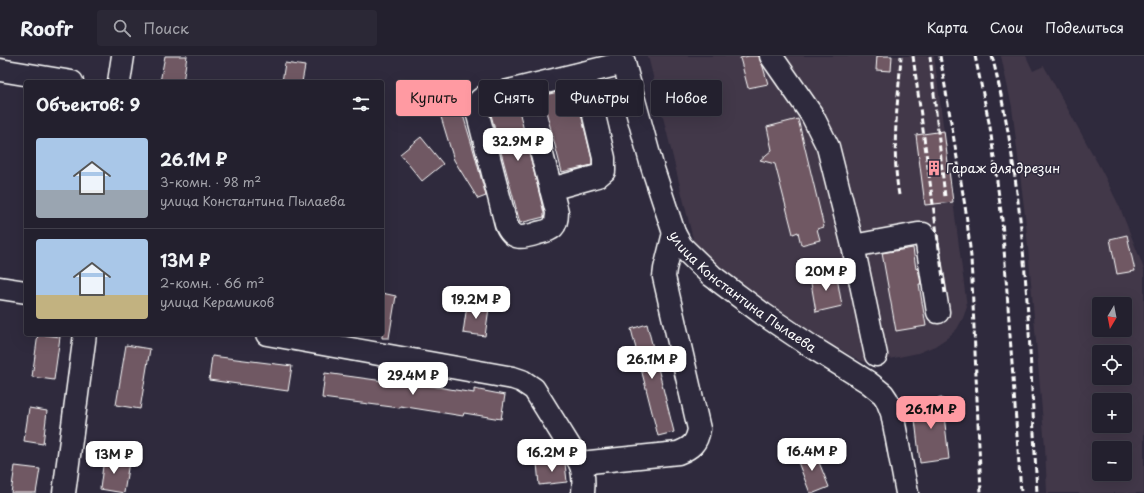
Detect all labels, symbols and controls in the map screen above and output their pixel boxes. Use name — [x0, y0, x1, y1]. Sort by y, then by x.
search box — [97, 10, 377, 46]
text: Roofr — [20, 14, 73, 42]
text: Поиск — [143, 16, 189, 39]
icon: search — [111, 17, 133, 39]
text: Карта — [927, 17, 968, 38]
text: Слои — [990, 17, 1023, 38]
text: Поделиться — [1045, 17, 1124, 38]
chip: Купить — [396, 80, 471, 116]
chip: Снять — [479, 80, 548, 116]
chip: Фильтры — [556, 80, 643, 116]
chip: Новое — [651, 80, 722, 116]
text: Объектов: 9 — [36, 91, 140, 117]
icon: filters — [350, 93, 372, 115]
pin: 32.9M ₽ — [481, 128, 555, 162]
text: 32.9M ₽ — [492, 131, 544, 150]
text: 26.1M ₽ — [160, 146, 227, 172]
icon: home — [68, 154, 116, 202]
place label: Гараж для дрезин — [946, 158, 1060, 177]
building icon: Гараж для дрезин — [925, 159, 943, 177]
text: 3-комн. · 98 m² — [160, 172, 261, 191]
text: улица Константина Пылаева — [160, 191, 345, 210]
street label: улица Константина Пылаева — [665, 227, 821, 357]
text: 13M ₽ — [160, 247, 210, 273]
icon: home — [68, 255, 116, 303]
pin: 20M ₽ — [798, 258, 854, 292]
text: 20M ₽ — [805, 261, 847, 280]
text: 2-комн. · 66 m² — [160, 273, 264, 292]
pin: 19.2M ₽ — [439, 286, 513, 320]
text: 19.2M ₽ — [451, 289, 501, 308]
text: улица Керамиков — [160, 292, 274, 311]
north arrow — [1092, 297, 1132, 337]
map controls — [1092, 297, 1132, 481]
button: locate — [1092, 345, 1132, 385]
pin: 26.1M ₽ — [615, 346, 689, 380]
text: 26.1M ₽ — [626, 349, 678, 368]
pin: 29.4M ₽ — [376, 362, 450, 396]
text: 29.4M ₽ — [387, 365, 439, 384]
button: + — [1092, 393, 1132, 433]
pin: 26.1M ₽ — [894, 396, 968, 430]
text: 26.1M ₽ — [905, 399, 957, 418]
pin: 16.4M ₽ — [775, 438, 849, 472]
pin: 16.2M ₽ — [515, 439, 589, 473]
pin: 13M ₽ — [86, 441, 142, 475]
text: 16.4M ₽ — [786, 441, 838, 460]
button: − — [1092, 441, 1132, 481]
text: 16.2M ₽ — [526, 442, 578, 461]
text: 13M ₽ — [95, 444, 133, 463]

